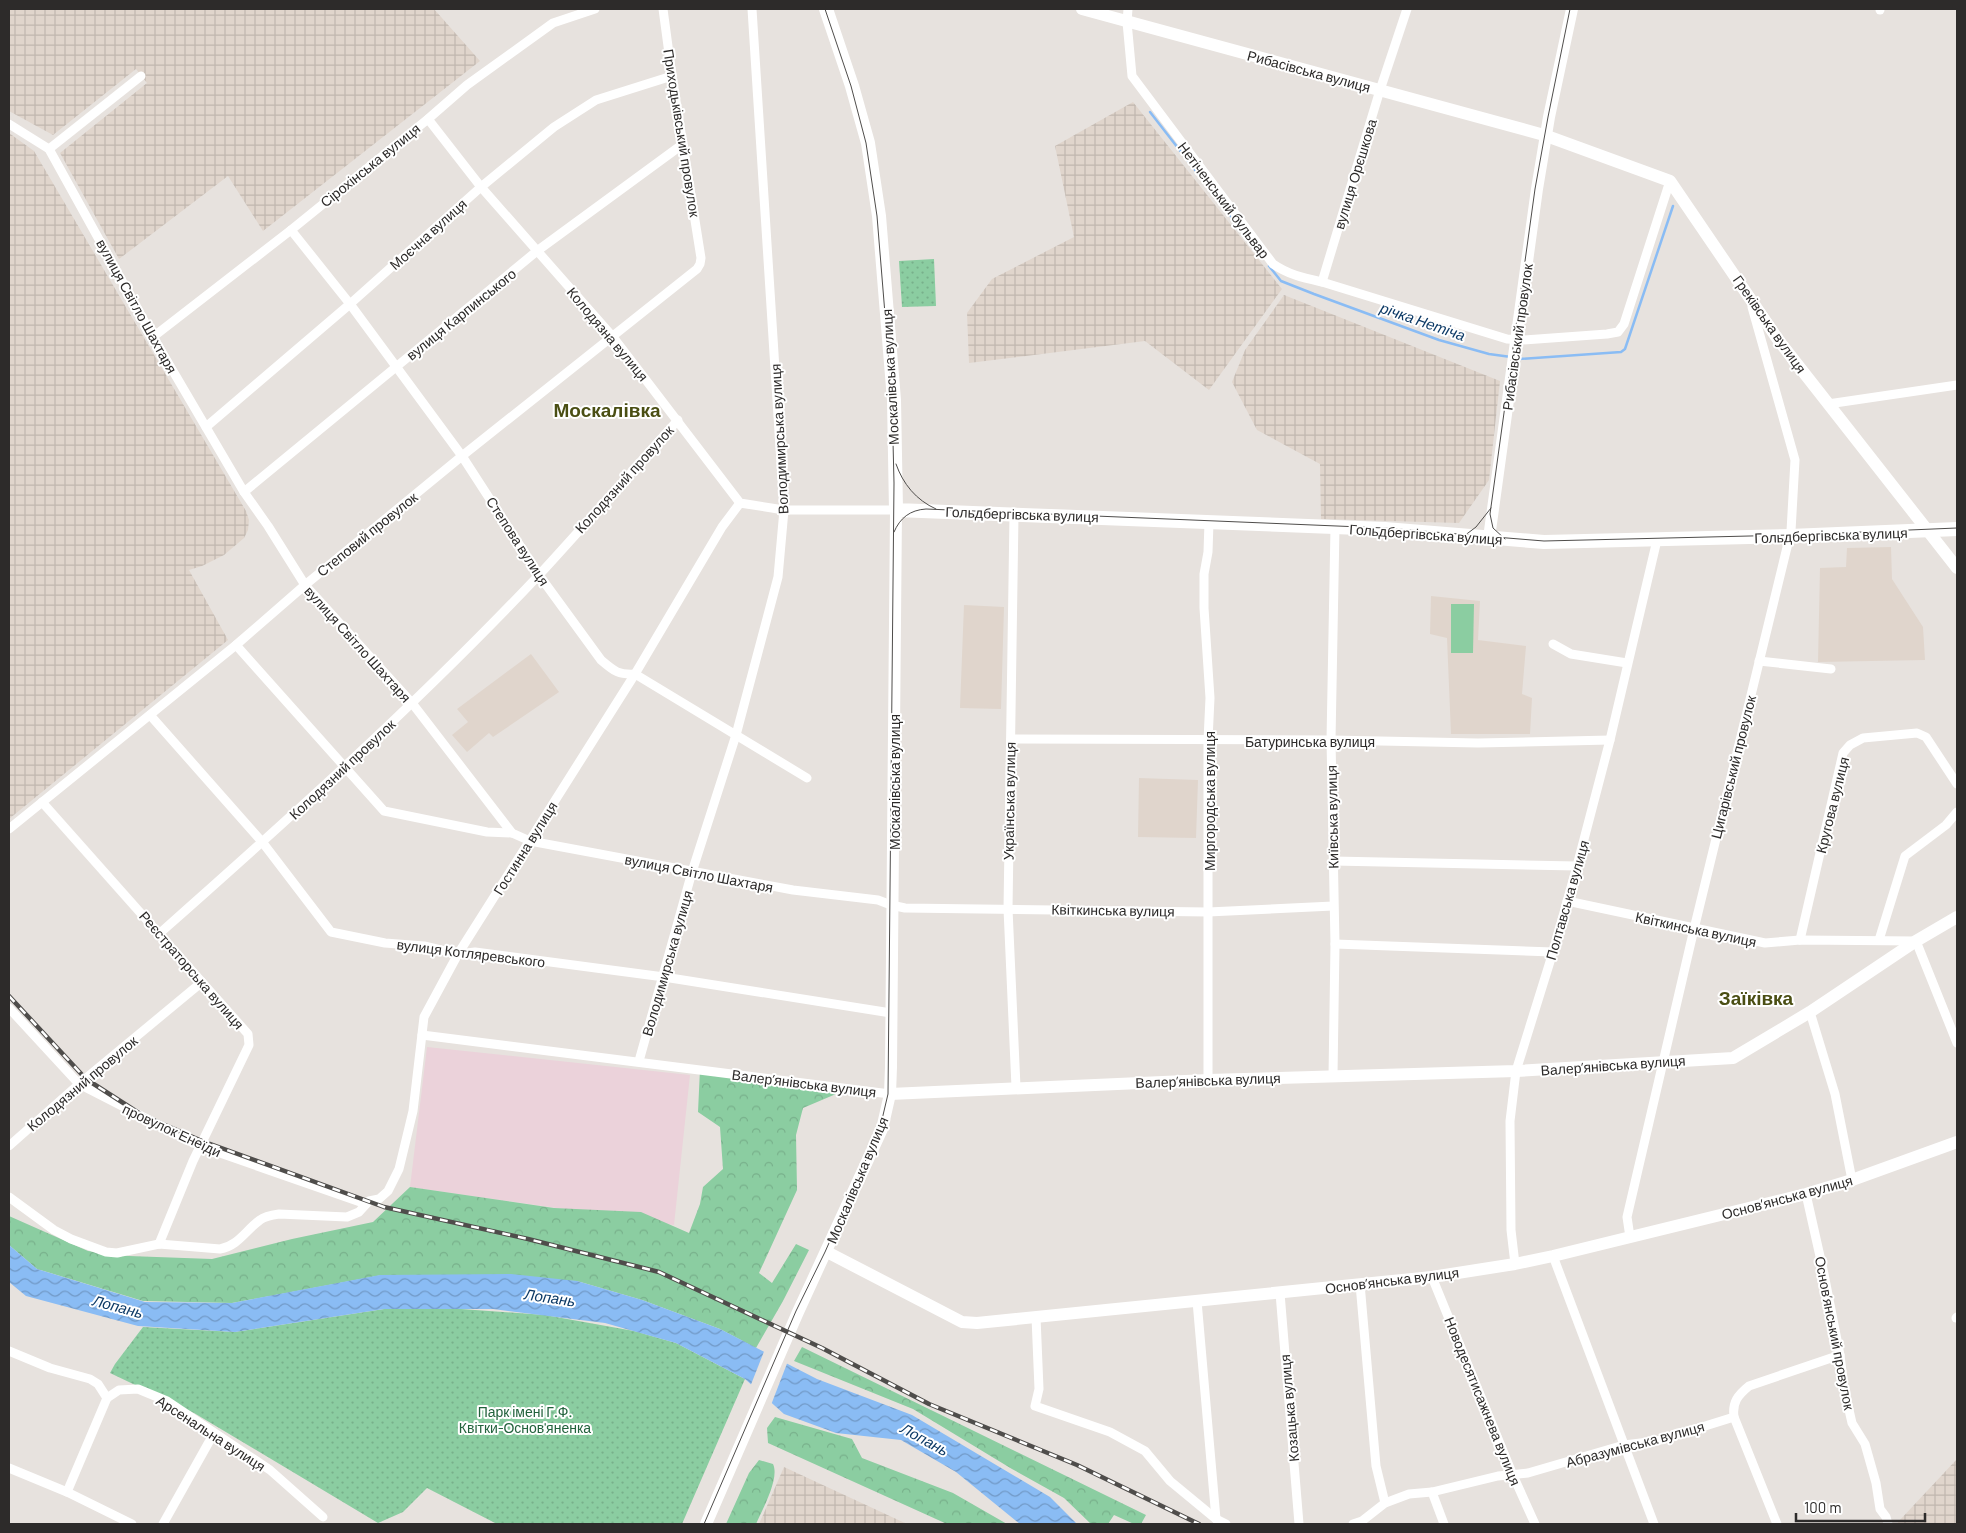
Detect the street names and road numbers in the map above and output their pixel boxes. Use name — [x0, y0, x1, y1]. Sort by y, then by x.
street label: Рибасівська вулиця — [1246, 46, 1372, 96]
street label: Приходьківський провулок — [660, 48, 704, 219]
street label: вулиця Орєшкова — [1330, 117, 1380, 231]
street label: Сірохінська вулиця — [317, 120, 423, 210]
street label: Нетіченський бульвар — [1175, 138, 1273, 262]
street label: Моєчна вулиця — [386, 195, 470, 273]
street label: вулиця Світло Шахтаря — [93, 236, 181, 376]
street label: Рибасівський провулок — [1498, 262, 1536, 412]
street label: вулиця Карпинського — [403, 264, 519, 363]
street label: Греківська вулиця — [1730, 272, 1810, 376]
street label: Колодязна вулиця — [564, 284, 652, 384]
street label: Москалівська вулиця — [878, 309, 902, 445]
street label: Володимирська вулиця — [767, 363, 791, 515]
street label: Колодязний провулок — [571, 421, 677, 536]
street label: Степовий провулок — [313, 488, 421, 580]
street label: Степова вулиця — [483, 493, 553, 589]
street label: Гольдбергівська вулиця — [945, 503, 1099, 525]
street label: Гольдбергівська вулиця — [1349, 520, 1503, 548]
street label: Гольдбергівська вулиця — [1754, 524, 1908, 546]
street label: вулиця Світло Шахтаря — [301, 582, 415, 706]
street label: Цигарівський провулок — [1707, 693, 1759, 840]
street label: Москалівська вулиця — [886, 714, 903, 850]
street label: Колодязний провулок — [285, 715, 399, 823]
street label: Миргородська вулиця — [1201, 731, 1218, 871]
street label: Батуринська вулиця — [1245, 733, 1375, 750]
street label: Українська вулиця — [999, 742, 1019, 860]
street label: Кругова вулиця — [1812, 755, 1852, 855]
street label: Київська вулиця — [1323, 765, 1341, 869]
street label: Гостинна вулиця — [489, 798, 561, 898]
street label: Полтавська вулиця — [1542, 838, 1592, 962]
street label: вулиця Світло Шахтаря — [623, 850, 775, 896]
street label: Володимирська вулиця — [638, 888, 696, 1038]
street label: Квіткинська вулиця — [1051, 900, 1175, 920]
street label: Реєстраторська вулиця — [136, 907, 248, 1033]
street label: Квіткинська вулиця — [1634, 908, 1758, 950]
street label: вулиця Котляревського — [396, 935, 546, 971]
street label: Колодязний провулок — [23, 1031, 141, 1134]
street label: Валер’янівська вулиця — [1540, 1051, 1686, 1079]
street label: Валер’янівська вулиця — [731, 1066, 877, 1100]
street label: Валер’янівська вулиця — [1135, 1069, 1281, 1091]
street label: провулок Енеїди — [120, 1100, 224, 1160]
street label: Москалівська вулиця — [823, 1114, 891, 1246]
street label: Основ’янська вулиця — [1720, 1171, 1854, 1223]
street label: Основ’янський провулок — [1812, 1255, 1858, 1412]
street label: Основ’янська вулиця — [1324, 1263, 1460, 1297]
street label: Новодесятисажнева вулиця — [1441, 1314, 1525, 1488]
street label: Козацька вулиця — [1276, 1354, 1302, 1462]
street label: Арсенальна вулиця — [153, 1391, 269, 1475]
street label: Абразумівська вулиця — [1564, 1417, 1706, 1471]

